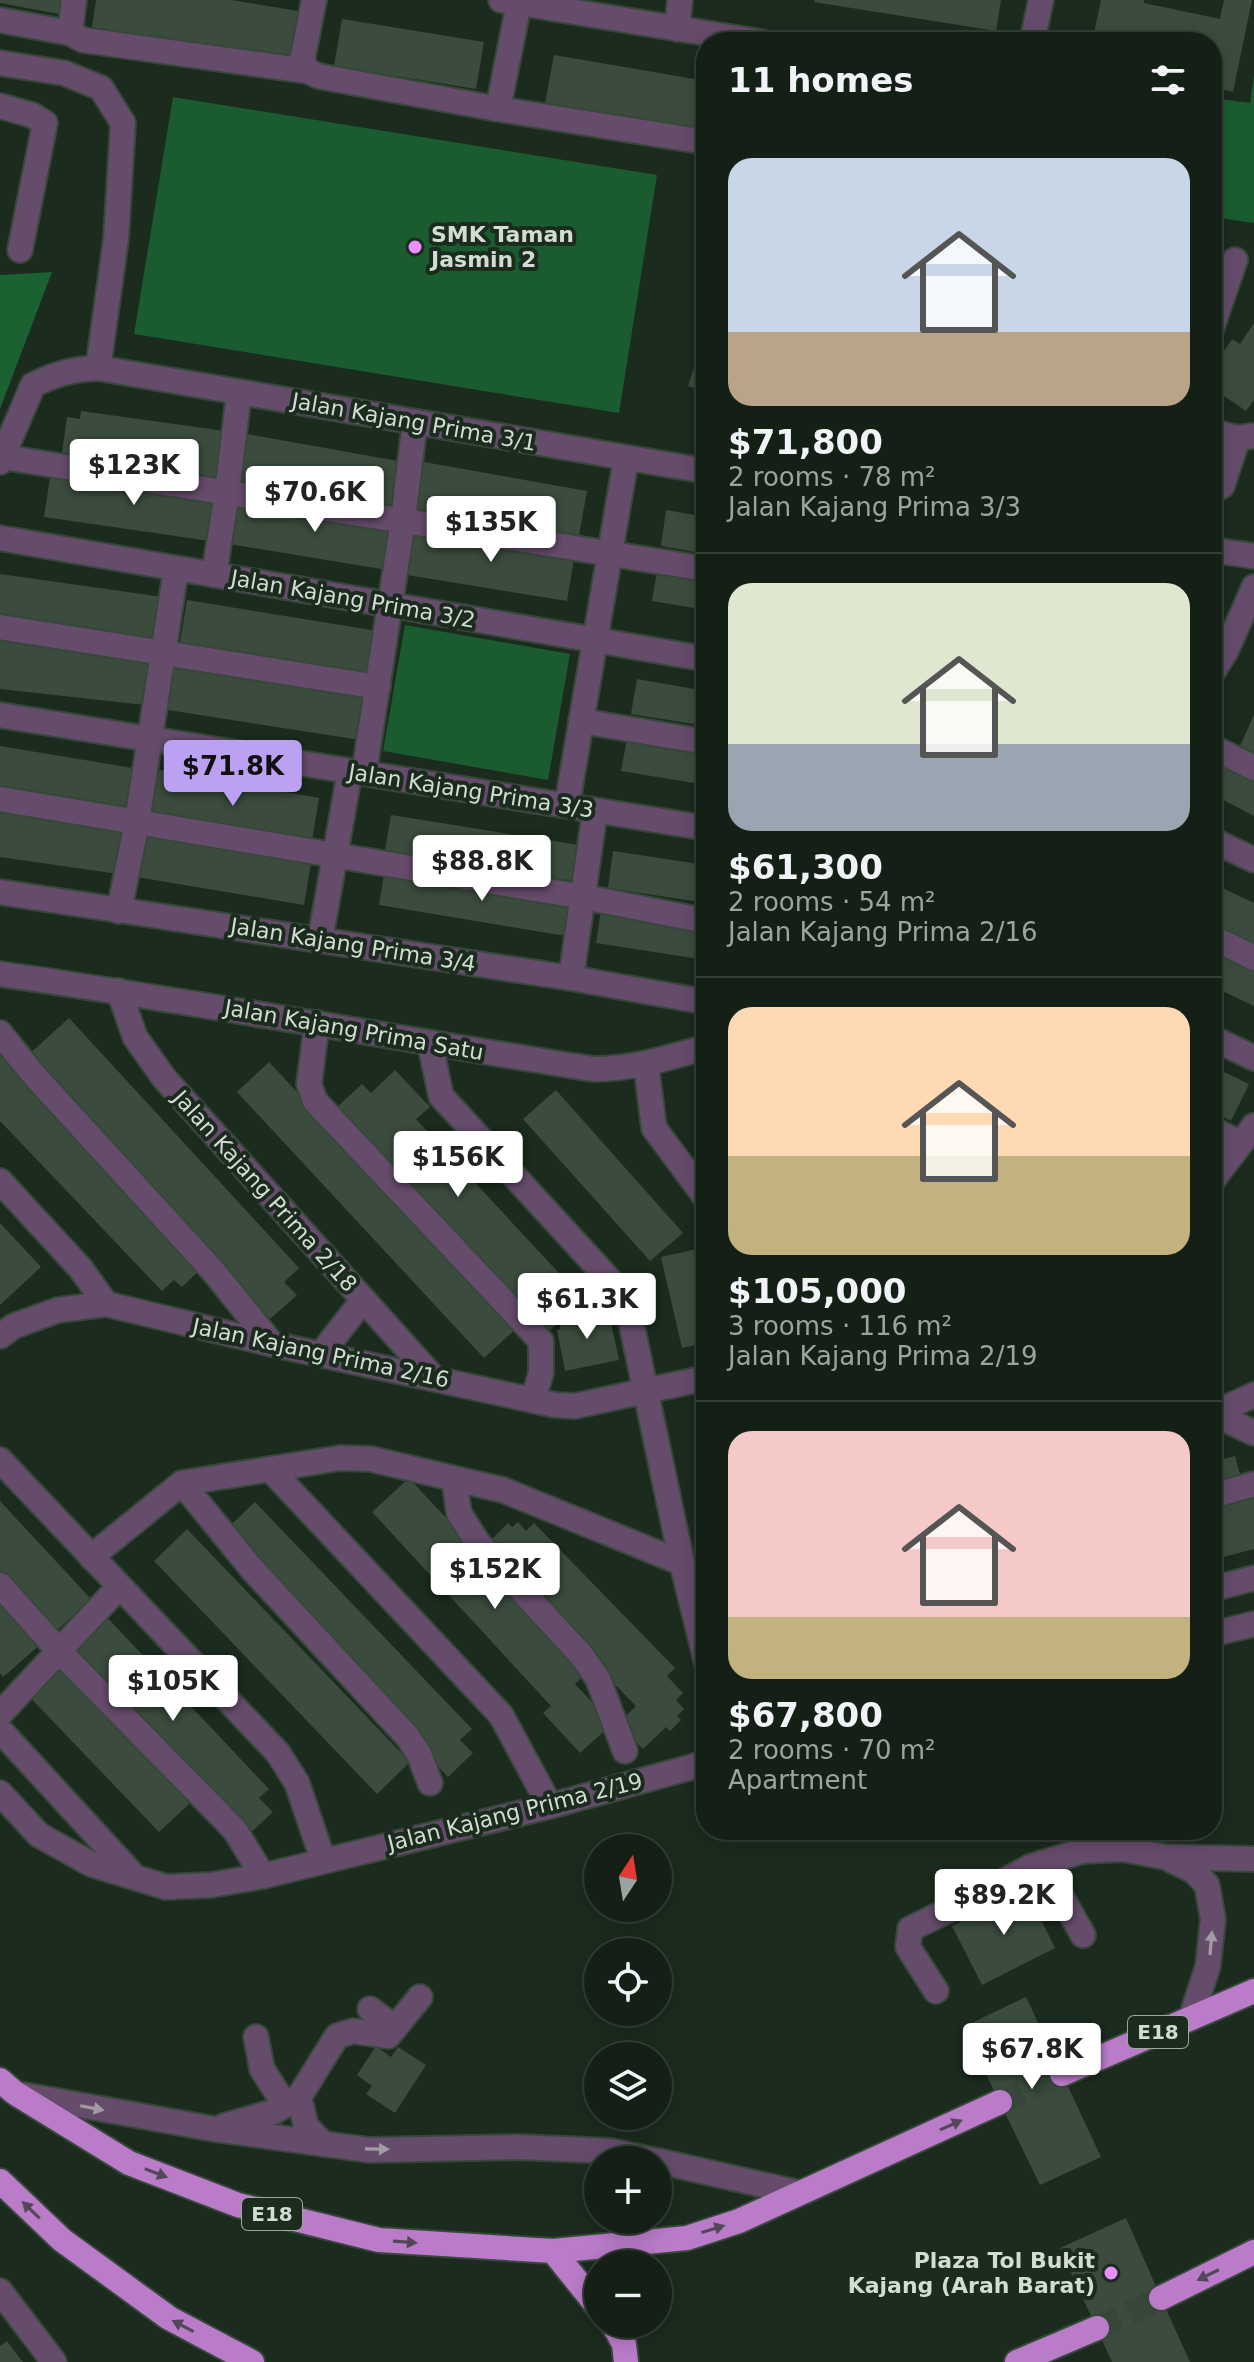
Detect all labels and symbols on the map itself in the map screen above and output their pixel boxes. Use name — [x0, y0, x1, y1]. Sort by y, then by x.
place label: SMK Taman Jasmin 2 — [429, 222, 574, 272]
marker: SMK Taman Jasmin 2 — [406, 238, 424, 256]
street label: Jalan Kajang Prima 3/1 — [288, 388, 538, 456]
pin: $123K — [78, 439, 190, 507]
pin: $70.6K — [250, 466, 380, 534]
pin: $135K — [435, 496, 547, 564]
street label: Jalan Kajang Prima 3/2 — [227, 565, 477, 633]
pin: $71.8K — [168, 740, 298, 808]
street label: Jalan Kajang Prima 3/3 — [345, 759, 595, 823]
pin: $88.8K — [417, 835, 547, 903]
street label: Jalan Kajang Prima 3/4 — [227, 913, 477, 977]
street label: Jalan Kajang Prima Satu — [221, 995, 485, 1065]
street label: Jalan Kajang Prima 2/18 — [167, 1084, 362, 1297]
pin: $156K — [402, 1131, 514, 1199]
pin: $61.3K — [522, 1273, 652, 1341]
street label: Jalan Kajang Prima 2/16 — [188, 1313, 452, 1392]
pin: $152K — [439, 1543, 551, 1611]
pin: $105K — [117, 1655, 229, 1723]
street label: Jalan Kajang Prima 2/19 — [383, 1768, 645, 1856]
north arrow — [584, 1834, 672, 1922]
pin: $89.2K — [939, 1869, 1069, 1937]
one-way arrow — [1204, 1930, 1217, 1955]
road number: E18 — [1128, 2016, 1188, 2048]
pin: $67.8K — [967, 2023, 1097, 2091]
one-way arrow — [80, 2102, 105, 2114]
one-way arrow — [939, 2118, 963, 2131]
one-way arrow — [365, 2143, 390, 2155]
one-way arrow — [144, 2167, 168, 2180]
road number: E18 — [242, 2198, 302, 2230]
one-way arrow — [22, 2201, 41, 2220]
one-way arrow — [702, 2223, 726, 2235]
one-way arrow — [393, 2235, 418, 2248]
place label: Plaza Tol Bukit Kajang (Arah Barat) — [848, 2248, 1095, 2298]
marker: Plaza Tol Bukit Kajang (Arah Barat) — [1102, 2264, 1120, 2282]
one-way arrow — [1196, 2268, 1219, 2282]
one-way arrow — [172, 2319, 194, 2333]

